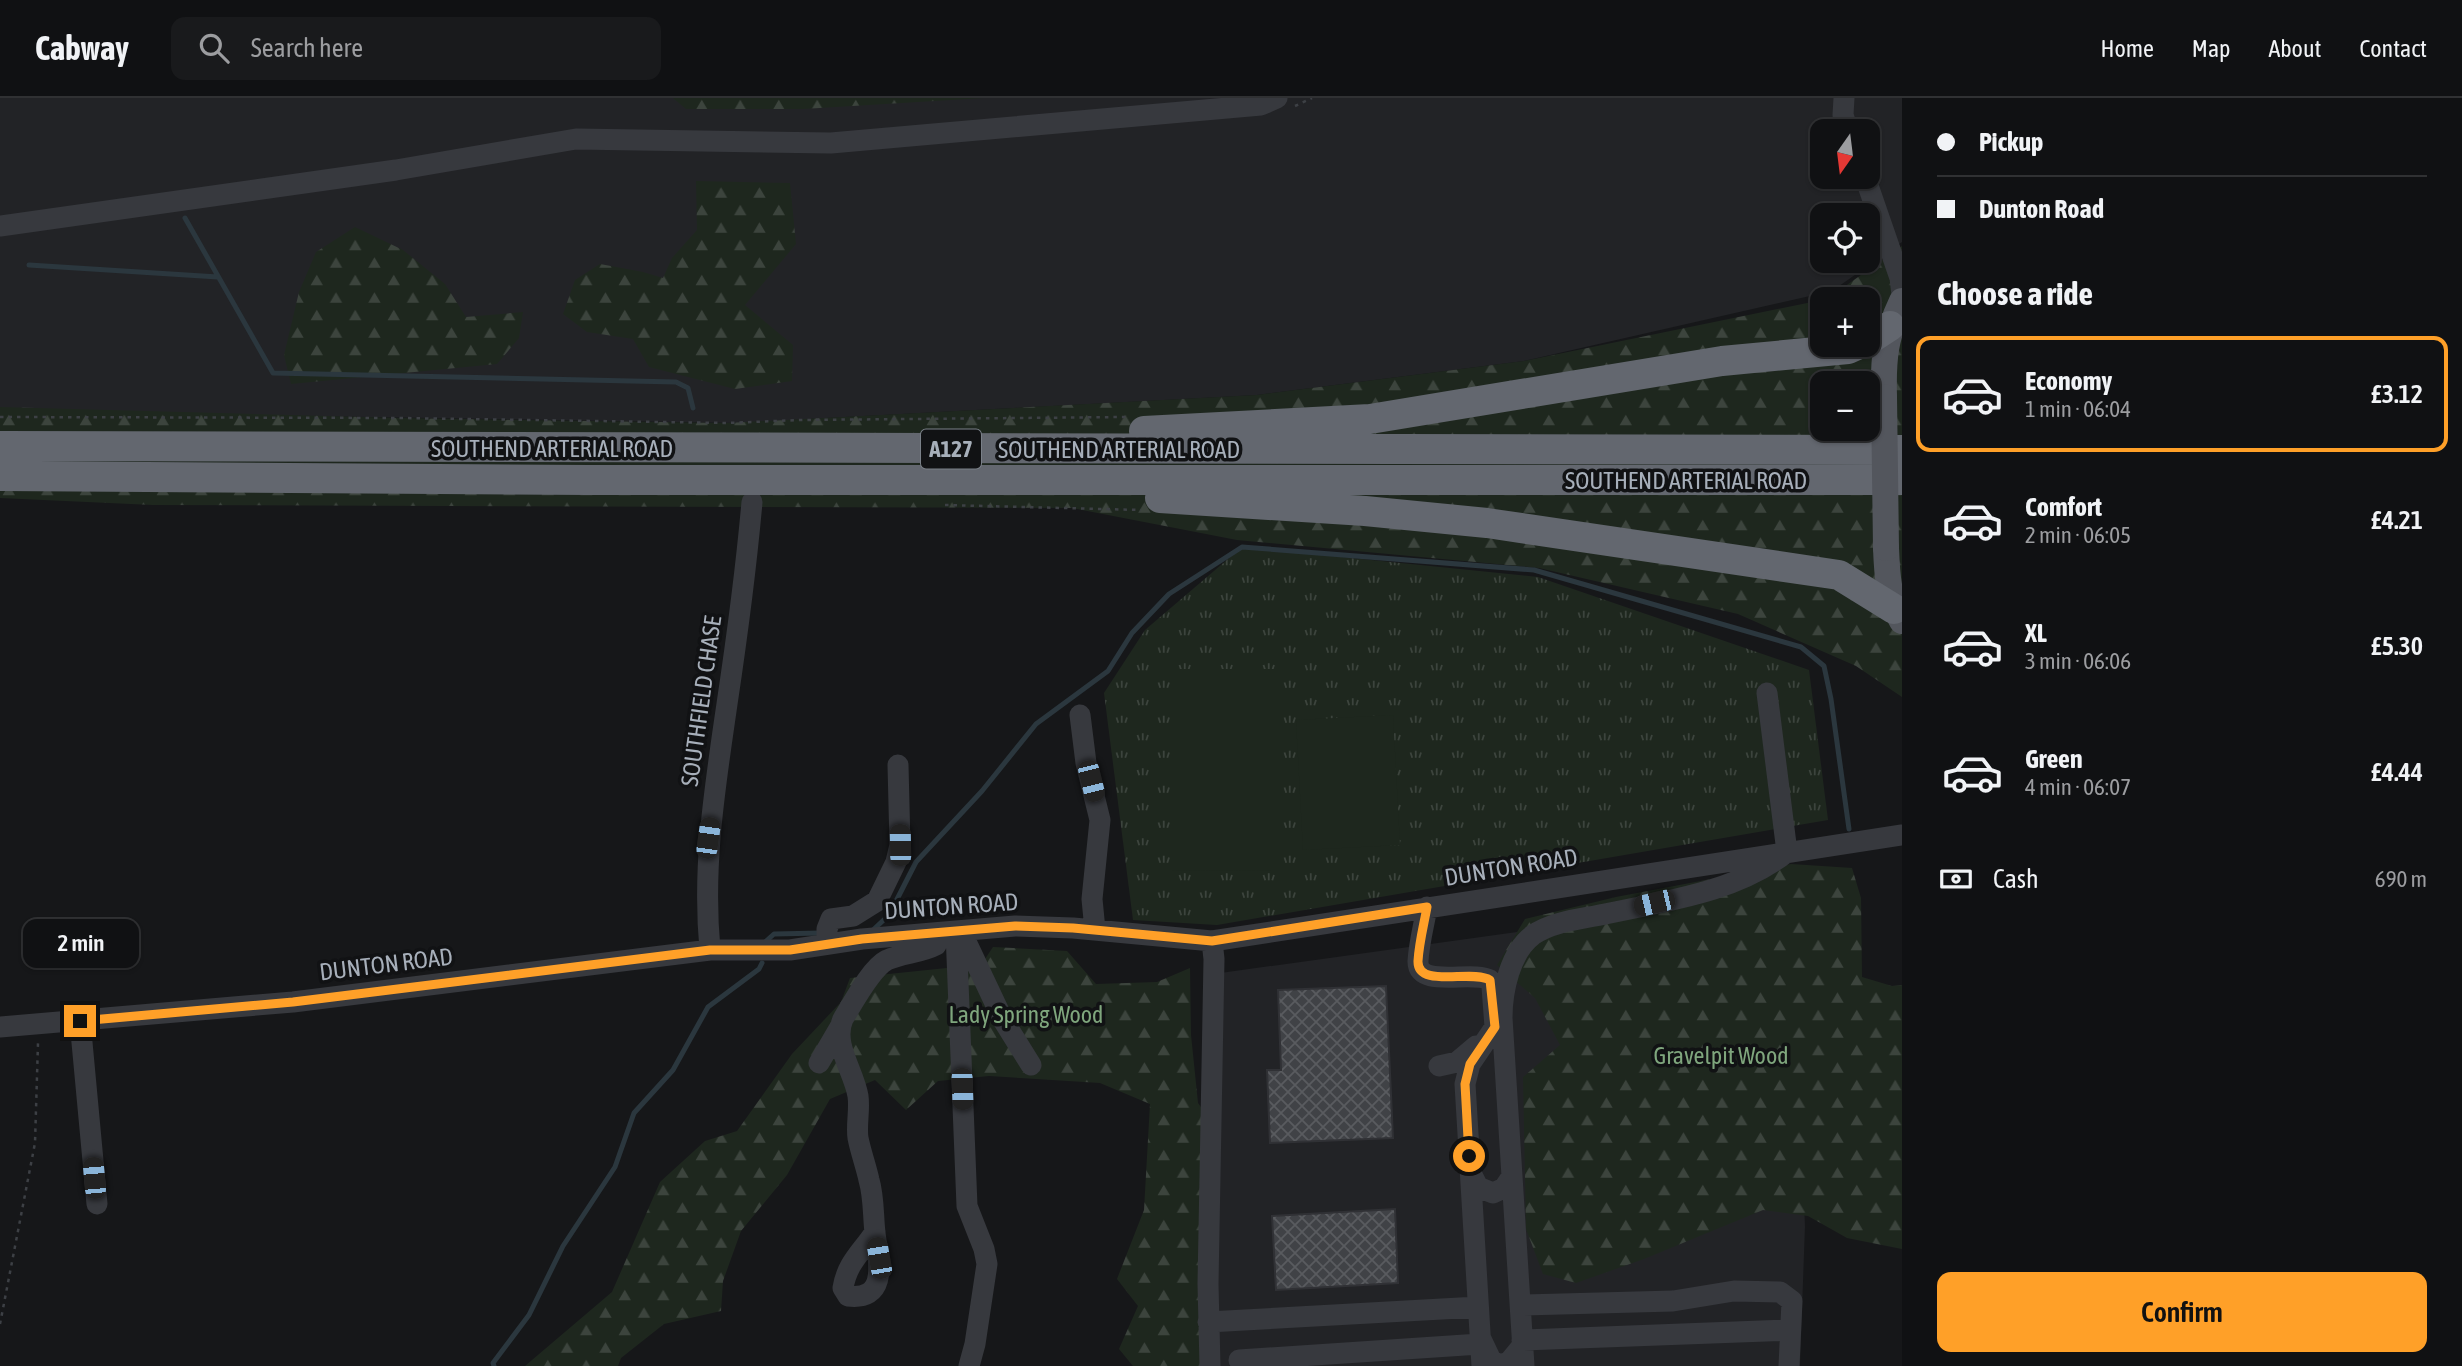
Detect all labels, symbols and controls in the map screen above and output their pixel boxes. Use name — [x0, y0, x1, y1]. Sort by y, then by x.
search box — [171, 17, 661, 80]
text: Cabway — [35, 29, 129, 67]
icon: search — [195, 29, 233, 67]
text: Search here — [251, 33, 363, 63]
text: Home — [2100, 35, 2154, 62]
text: Map — [2192, 35, 2230, 62]
text: About — [2268, 35, 2321, 62]
text: Contact — [2359, 35, 2427, 62]
north arrow — [1810, 119, 1880, 189]
map controls — [1810, 119, 1880, 441]
text: Pickup — [1979, 127, 2043, 157]
text: Dunton Road — [1979, 194, 2104, 224]
button: locate — [1810, 203, 1880, 273]
text: Choose a ride — [1937, 275, 2093, 312]
button: + — [1810, 287, 1880, 357]
icon: car — [1941, 363, 2004, 426]
text: Economy — [2025, 366, 2112, 396]
button: − — [1810, 371, 1880, 441]
text: £3.12 — [2371, 379, 2423, 409]
text: 1 min · 06:04 — [2025, 396, 2131, 422]
road number: A127 — [921, 430, 981, 468]
street label: SOUTHEND ARTERIAL ROAD — [431, 435, 673, 462]
street label: SOUTHEND ARTERIAL ROAD — [998, 436, 1240, 463]
street label: SOUTHEND ARTERIAL ROAD — [1565, 467, 1807, 494]
icon: car — [1941, 489, 2004, 552]
text: Comfort — [2025, 492, 2102, 522]
text: £4.21 — [2371, 505, 2423, 535]
text: 2 min · 06:05 — [2025, 522, 2131, 548]
street label: SOUTHFIELD CHASE — [676, 614, 726, 788]
icon: car — [1941, 615, 2004, 678]
text: XL — [2025, 618, 2047, 648]
text: £5.30 — [2371, 631, 2423, 661]
text: 3 min · 06:06 — [2025, 648, 2131, 674]
icon: car — [1941, 741, 2004, 804]
text: Green — [2025, 744, 2083, 774]
text: £4.44 — [2371, 757, 2423, 787]
car — [1076, 758, 1107, 804]
text: 4 min · 06:07 — [2025, 774, 2131, 800]
car — [695, 816, 722, 860]
car — [890, 824, 911, 866]
street label: DUNTON ROAD — [1443, 843, 1579, 891]
icon: cash — [1937, 860, 1975, 898]
text: Cash — [1993, 864, 2039, 894]
text: 690 m — [2375, 866, 2427, 892]
street label: DUNTON ROAD — [883, 888, 1019, 924]
car — [1632, 888, 1677, 918]
callout: 2 min — [22, 920, 138, 968]
text: 2 min — [58, 930, 104, 956]
street label: DUNTON ROAD — [318, 942, 454, 986]
park label: Lady Spring Wood — [949, 1001, 1103, 1028]
route end — [64, 1005, 96, 1037]
park label: Gravelpit Wood — [1653, 1042, 1789, 1069]
car — [951, 1068, 974, 1110]
route start — [1453, 1140, 1485, 1172]
car — [82, 1156, 107, 1200]
car — [866, 1235, 893, 1281]
button: Confirm — [1937, 1272, 2427, 1352]

